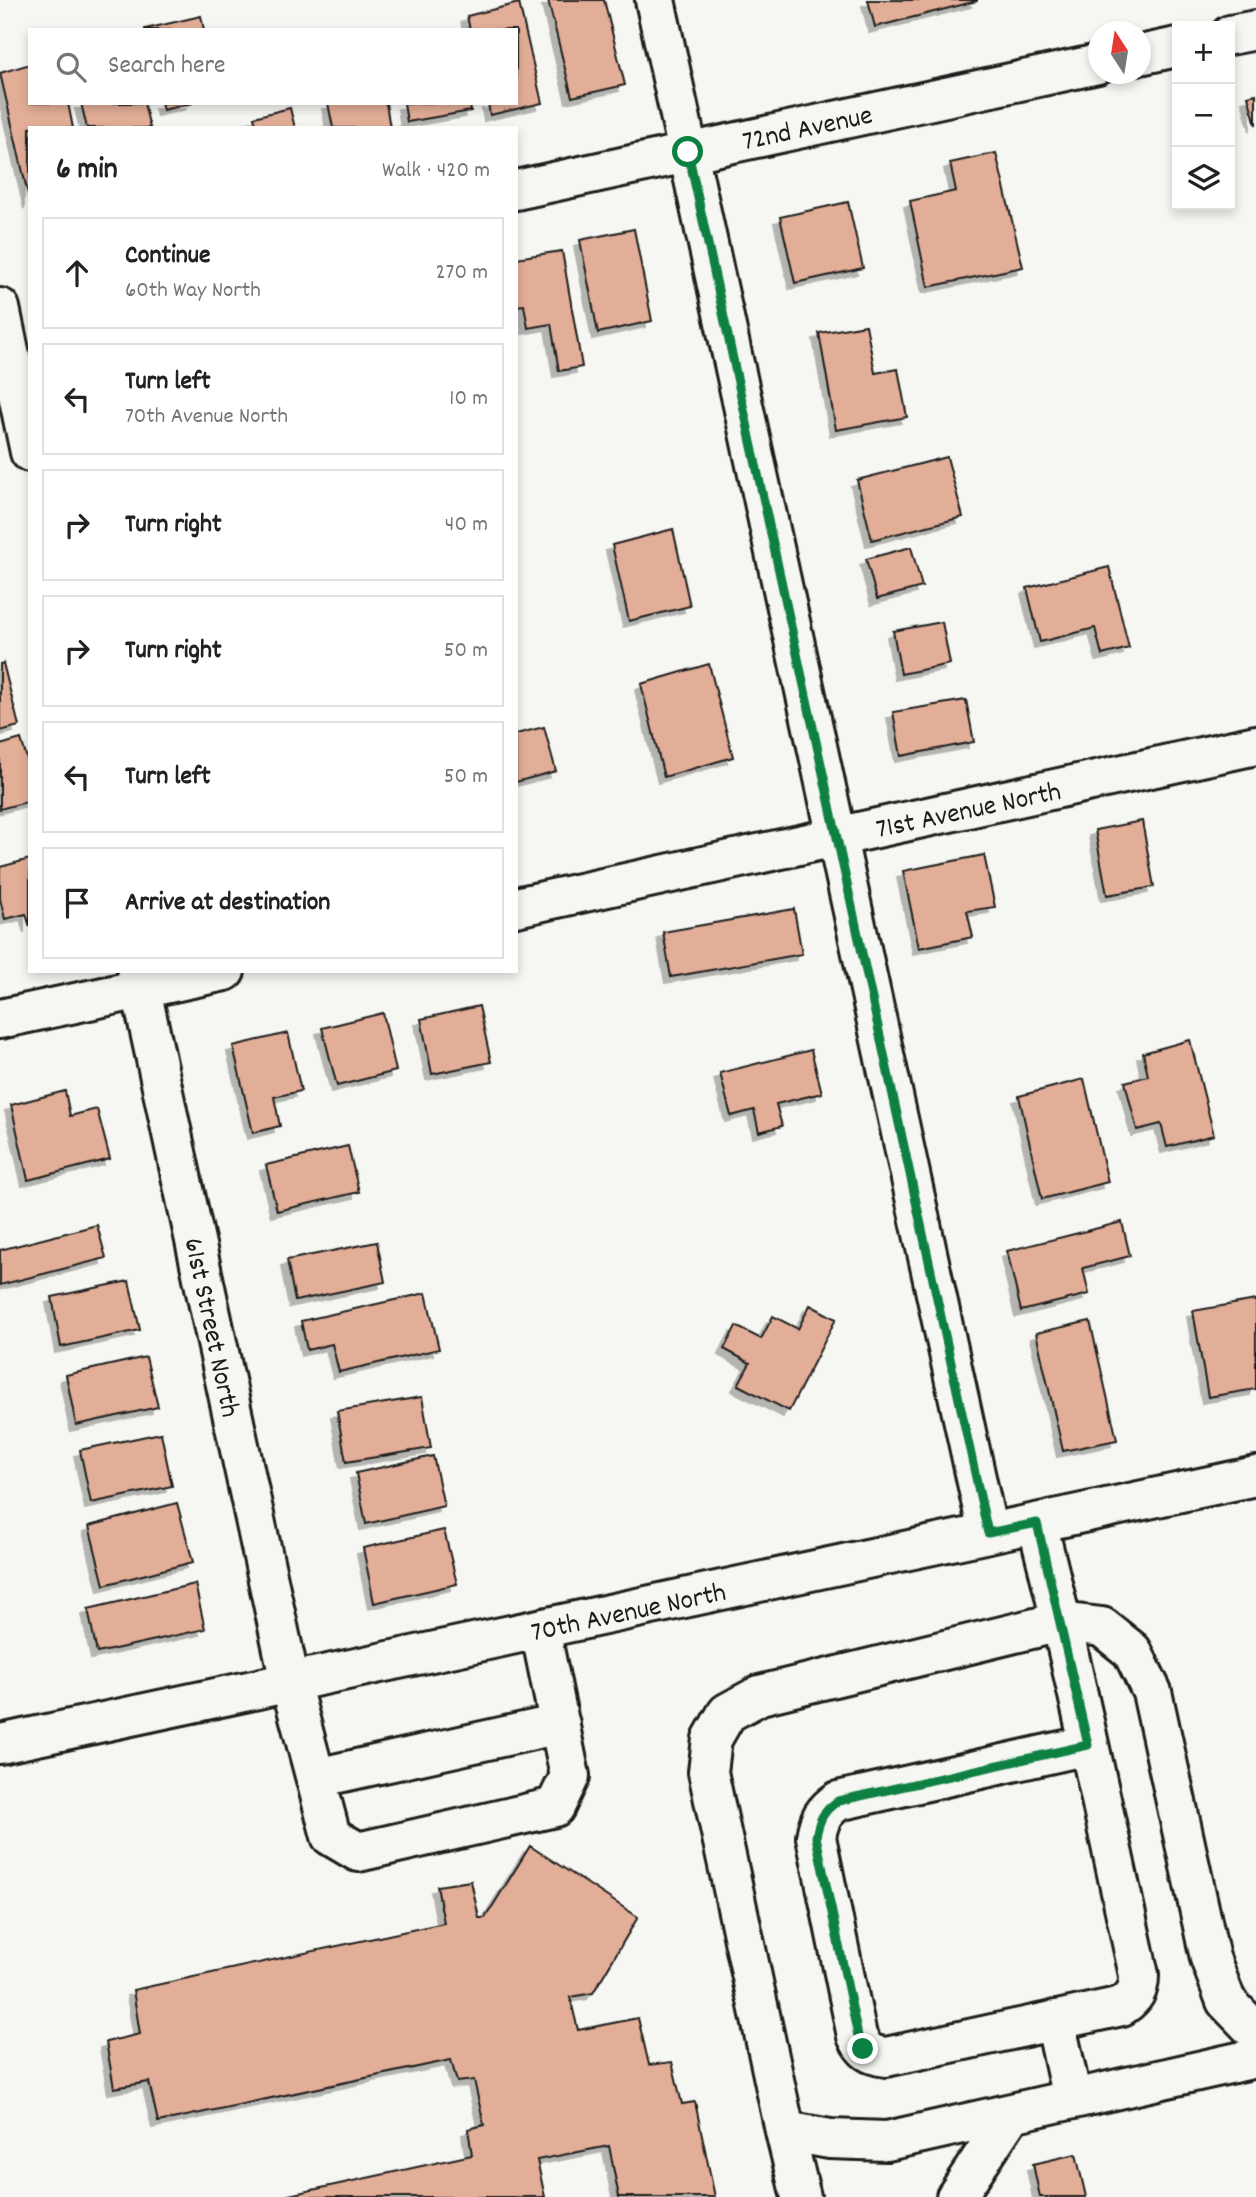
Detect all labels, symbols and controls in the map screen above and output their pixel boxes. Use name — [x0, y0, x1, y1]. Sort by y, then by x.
north arrow — [1088, 21, 1151, 84]
map controls — [1172, 21, 1235, 210]
button: + — [1172, 21, 1235, 84]
search box — [28, 28, 518, 105]
icon: search — [52, 48, 90, 86]
text: Search here — [108, 48, 226, 85]
button: − — [1172, 84, 1235, 147]
street label: 72nd Avenue — [739, 98, 877, 164]
route start — [672, 136, 703, 167]
button: layers — [1172, 147, 1235, 210]
text: 6 min — [56, 150, 118, 193]
text: Walk · 420 m — [382, 155, 490, 188]
text: Continue — [125, 238, 210, 275]
icon: ahead — [58, 254, 96, 292]
text: 270 m — [436, 257, 488, 290]
text: 60th Way North — [125, 275, 261, 308]
text: Turn left — [125, 364, 211, 401]
icon: left — [58, 380, 96, 418]
text: 10 m — [449, 383, 488, 416]
text: 70th Avenue North — [125, 401, 288, 434]
icon: right — [58, 506, 96, 544]
text: Turn right — [125, 507, 222, 544]
text: 40 m — [445, 509, 488, 542]
icon: right — [58, 632, 96, 670]
text: Turn right — [125, 633, 222, 670]
text: 50 m — [444, 635, 488, 668]
icon: left — [58, 758, 96, 796]
text: Turn left — [125, 759, 211, 796]
text: 50 m — [444, 761, 488, 794]
street label: 71st Avenue North — [873, 774, 1065, 852]
icon: arrive — [58, 884, 96, 922]
text: Arrive at destination — [125, 885, 330, 922]
street label: 61st Street North — [171, 1235, 248, 1422]
street label: 70th Avenue North — [528, 1575, 730, 1655]
route end — [847, 2033, 878, 2064]

